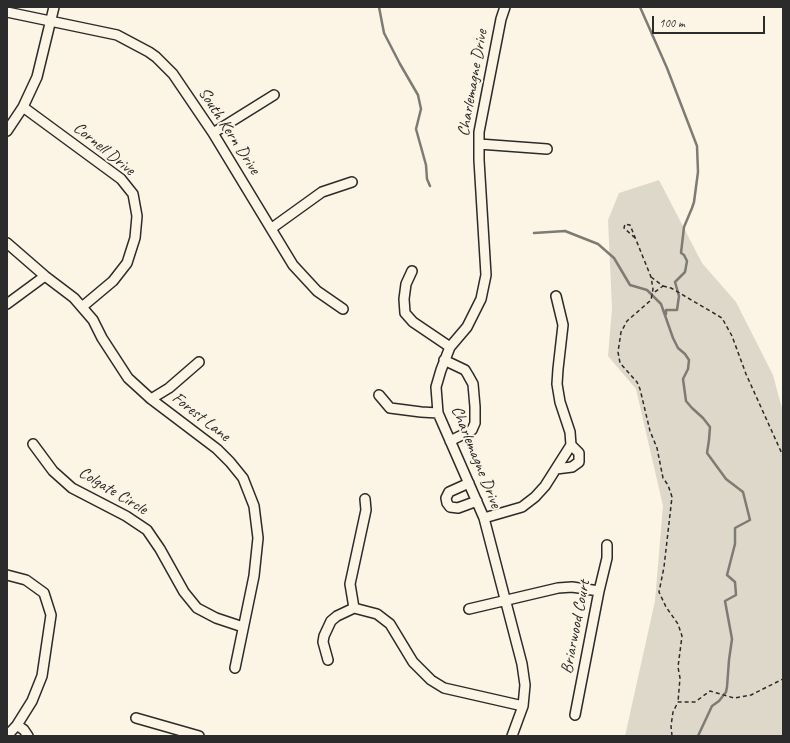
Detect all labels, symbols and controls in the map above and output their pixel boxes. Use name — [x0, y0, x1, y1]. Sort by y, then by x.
scale bar — [654, 8, 767, 34]
text: 100 m — [659, 15, 685, 31]
street label: Charlemagne Drive — [454, 28, 492, 138]
street label: South Kern Drive — [193, 84, 265, 178]
street label: Cornell Drive — [69, 118, 139, 180]
street label: Forest Lane — [168, 388, 234, 446]
street label: Charlemagne Drive — [446, 403, 506, 511]
street label: Colgate Circle — [75, 463, 151, 519]
street label: Briarwood Court — [557, 579, 595, 675]

